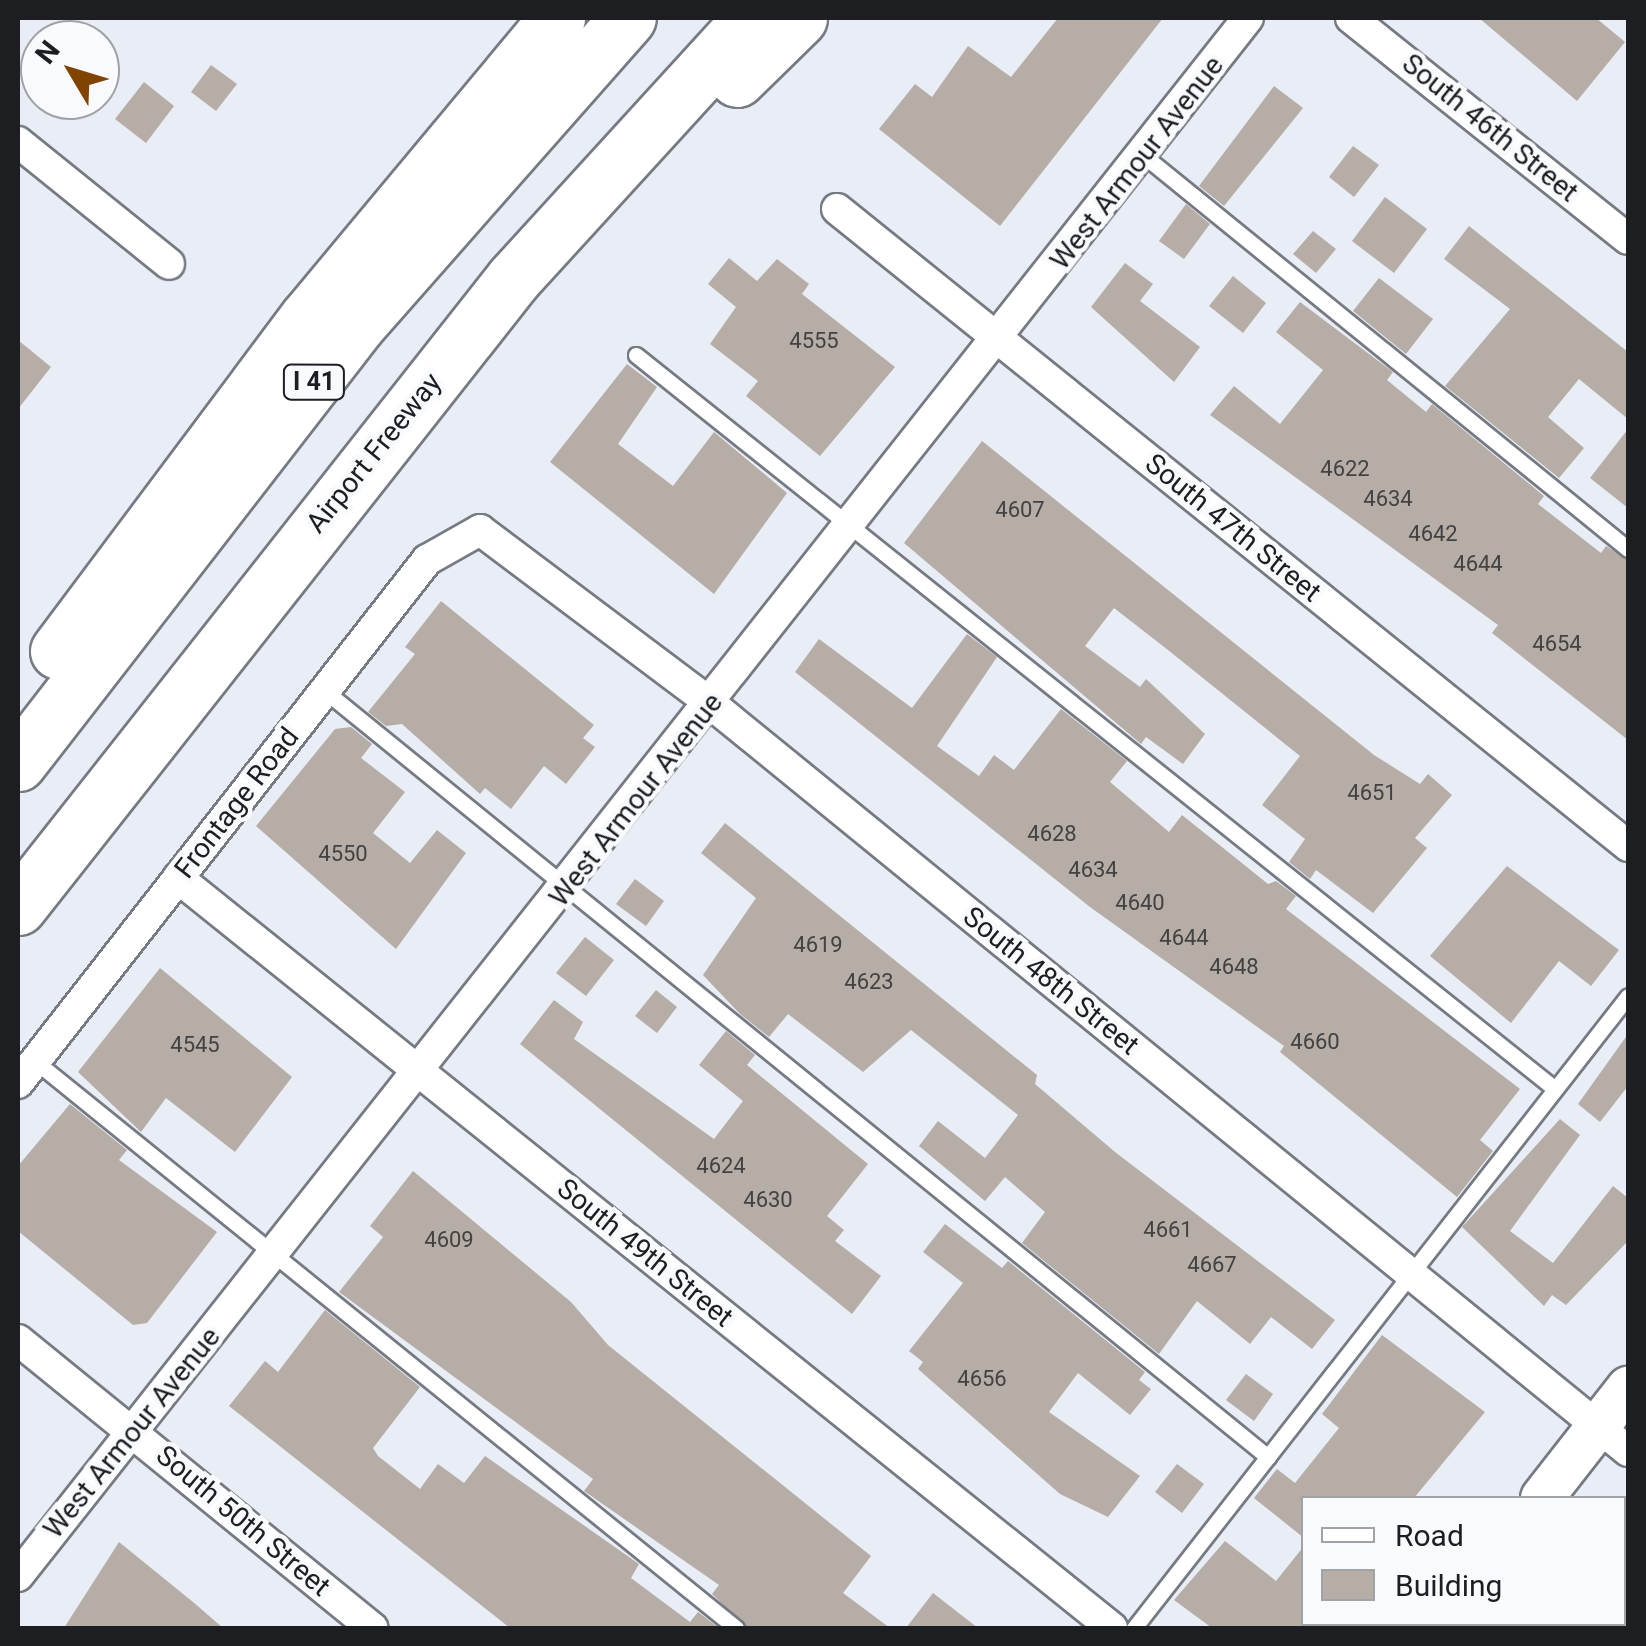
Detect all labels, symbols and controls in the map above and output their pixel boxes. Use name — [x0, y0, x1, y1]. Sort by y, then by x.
north arrow — [20, 20, 120, 120]
text: N — [28, 35, 67, 70]
street label: South 46th Street — [1395, 47, 1585, 209]
street label: West Armour Avenue — [1043, 50, 1231, 276]
house number: 4555 — [789, 328, 839, 354]
road number: I 41 — [282, 362, 346, 402]
street label: Airport Freeway — [299, 366, 449, 540]
street label: South 47th Street — [1138, 447, 1328, 609]
house number: 4622 — [1320, 456, 1370, 482]
house number: 4634 — [1363, 486, 1413, 512]
house number: 4607 — [995, 497, 1045, 523]
house number: 4642 — [1408, 521, 1458, 547]
house number: 4644 — [1453, 551, 1503, 577]
house number: 4654 — [1532, 631, 1582, 657]
street label: West Armour Avenue — [542, 687, 730, 913]
street label: Frontage Road — [168, 721, 306, 885]
house number: 4651 — [1347, 780, 1397, 806]
house number: 4628 — [1027, 821, 1077, 847]
house number: 4550 — [318, 841, 368, 867]
house number: 4634 — [1068, 857, 1118, 883]
house number: 4640 — [1115, 890, 1165, 916]
street label: South 48th Street — [956, 900, 1146, 1062]
house number: 4644 — [1159, 925, 1209, 951]
house number: 4619 — [793, 932, 843, 958]
house number: 4648 — [1209, 954, 1259, 980]
house number: 4623 — [844, 969, 894, 995]
house number: 4660 — [1290, 1029, 1340, 1055]
house number: 4545 — [170, 1032, 220, 1058]
house number: 4624 — [696, 1153, 746, 1179]
street label: South 49th Street — [550, 1172, 740, 1334]
house number: 4630 — [743, 1187, 793, 1213]
house number: 4661 — [1143, 1217, 1193, 1243]
house number: 4609 — [424, 1227, 474, 1253]
house number: 4667 — [1187, 1252, 1237, 1278]
street label: West Armour Avenue — [37, 1321, 227, 1545]
house number: 4656 — [957, 1366, 1007, 1392]
street label: South 50th Street — [149, 1439, 337, 1603]
legend — [1301, 1496, 1626, 1626]
text: Road — [1395, 1518, 1464, 1553]
text: Building — [1395, 1568, 1502, 1603]

